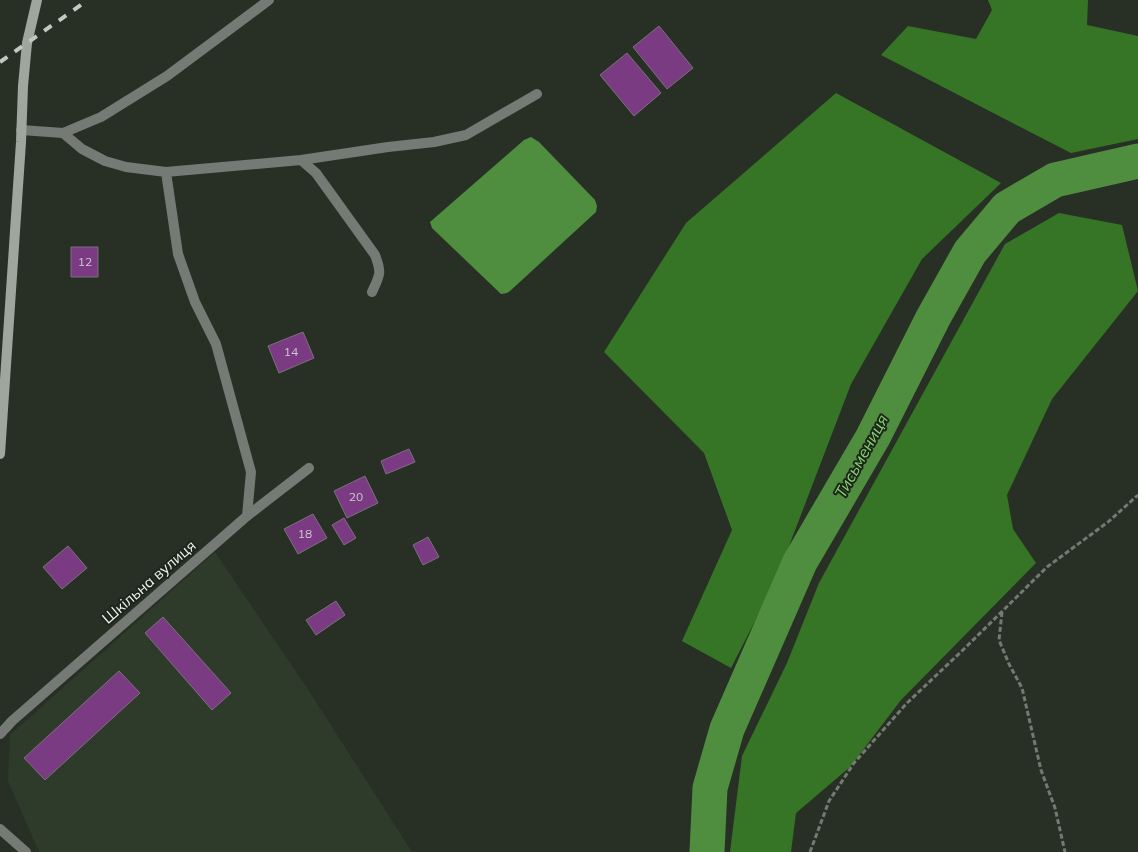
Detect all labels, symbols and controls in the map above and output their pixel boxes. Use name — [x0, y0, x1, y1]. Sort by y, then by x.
house number: 12 — [78, 254, 92, 269]
house number: 14 — [284, 344, 298, 359]
water label: Тисьмениця — [830, 411, 892, 501]
house number: 20 — [349, 489, 363, 504]
house number: 18 — [298, 526, 312, 541]
street label: Шкільна вулиця — [98, 536, 200, 628]

